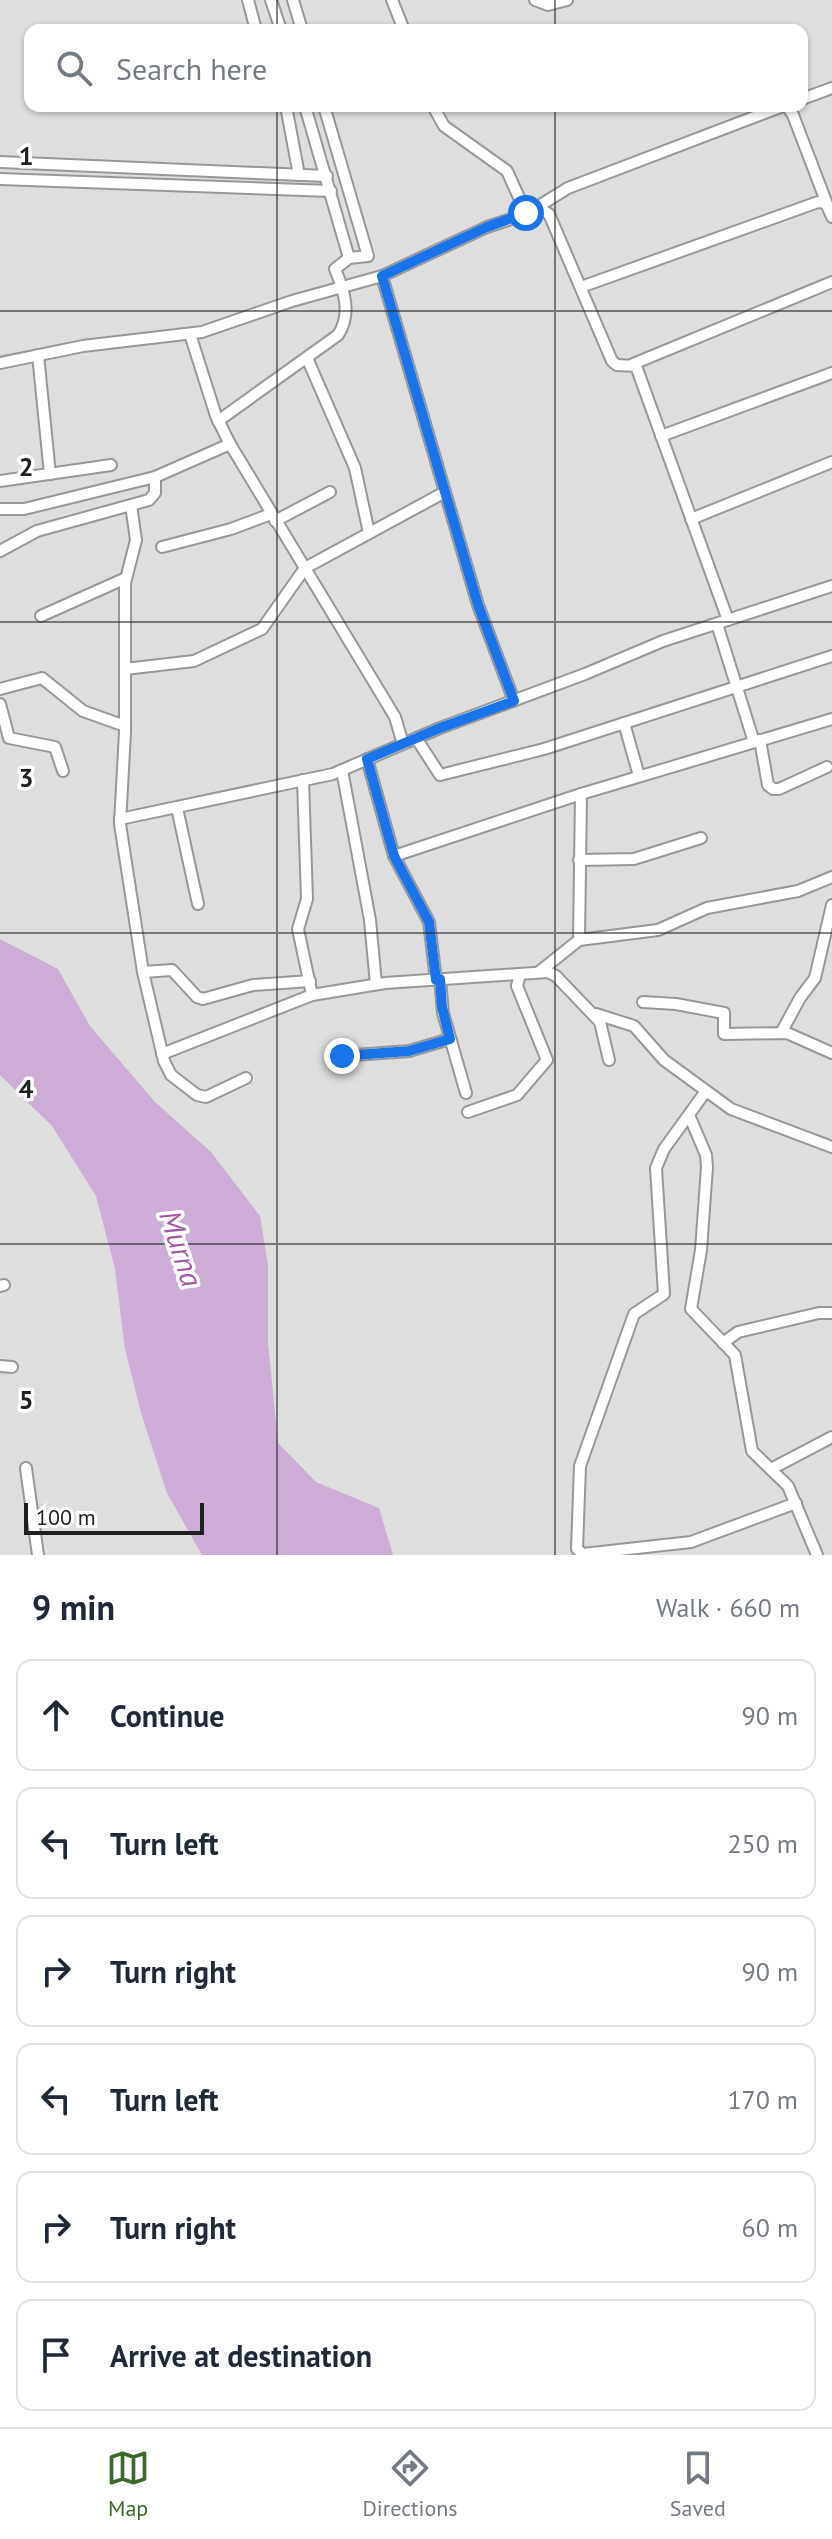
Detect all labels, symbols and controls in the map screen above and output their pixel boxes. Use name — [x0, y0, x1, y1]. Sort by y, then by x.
search box — [24, 24, 808, 112]
icon: search — [52, 46, 96, 90]
text: Search here — [116, 49, 267, 88]
text: 1 — [19, 139, 33, 172]
route start — [508, 195, 544, 231]
text: 2 — [19, 450, 33, 483]
text: 3 — [19, 761, 33, 794]
route end — [324, 1038, 360, 1074]
text: 4 — [19, 1072, 34, 1105]
water label: Murna — [151, 1205, 213, 1292]
text: 5 — [19, 1383, 33, 1416]
scale bar — [24, 1499, 204, 1535]
text: 100 m — [36, 1503, 96, 1531]
text: 9 min — [32, 1585, 115, 1629]
text: Walk · 660 m — [656, 1591, 800, 1624]
icon: ahead — [34, 1693, 78, 1737]
text: Continue — [110, 1696, 224, 1735]
text: 90 m — [742, 1699, 798, 1732]
icon: left — [34, 1821, 78, 1865]
text: Turn left — [110, 1824, 218, 1863]
text: 250 m — [727, 1827, 798, 1860]
icon: right — [34, 1949, 78, 1993]
text: Turn right — [110, 1952, 236, 1991]
text: 90 m — [742, 1955, 798, 1988]
icon: left — [34, 2077, 78, 2121]
text: Turn left — [110, 2080, 218, 2119]
text: 170 m — [727, 2083, 798, 2116]
icon: right — [34, 2205, 78, 2249]
text: Turn right — [110, 2208, 236, 2247]
text: 60 m — [742, 2211, 798, 2244]
icon: arrive — [34, 2333, 78, 2377]
text: Arrive at destination — [110, 2336, 372, 2375]
tab: Map — [106, 2446, 150, 2522]
tab: Directions — [362, 2446, 458, 2522]
tab: Saved — [670, 2446, 726, 2522]

